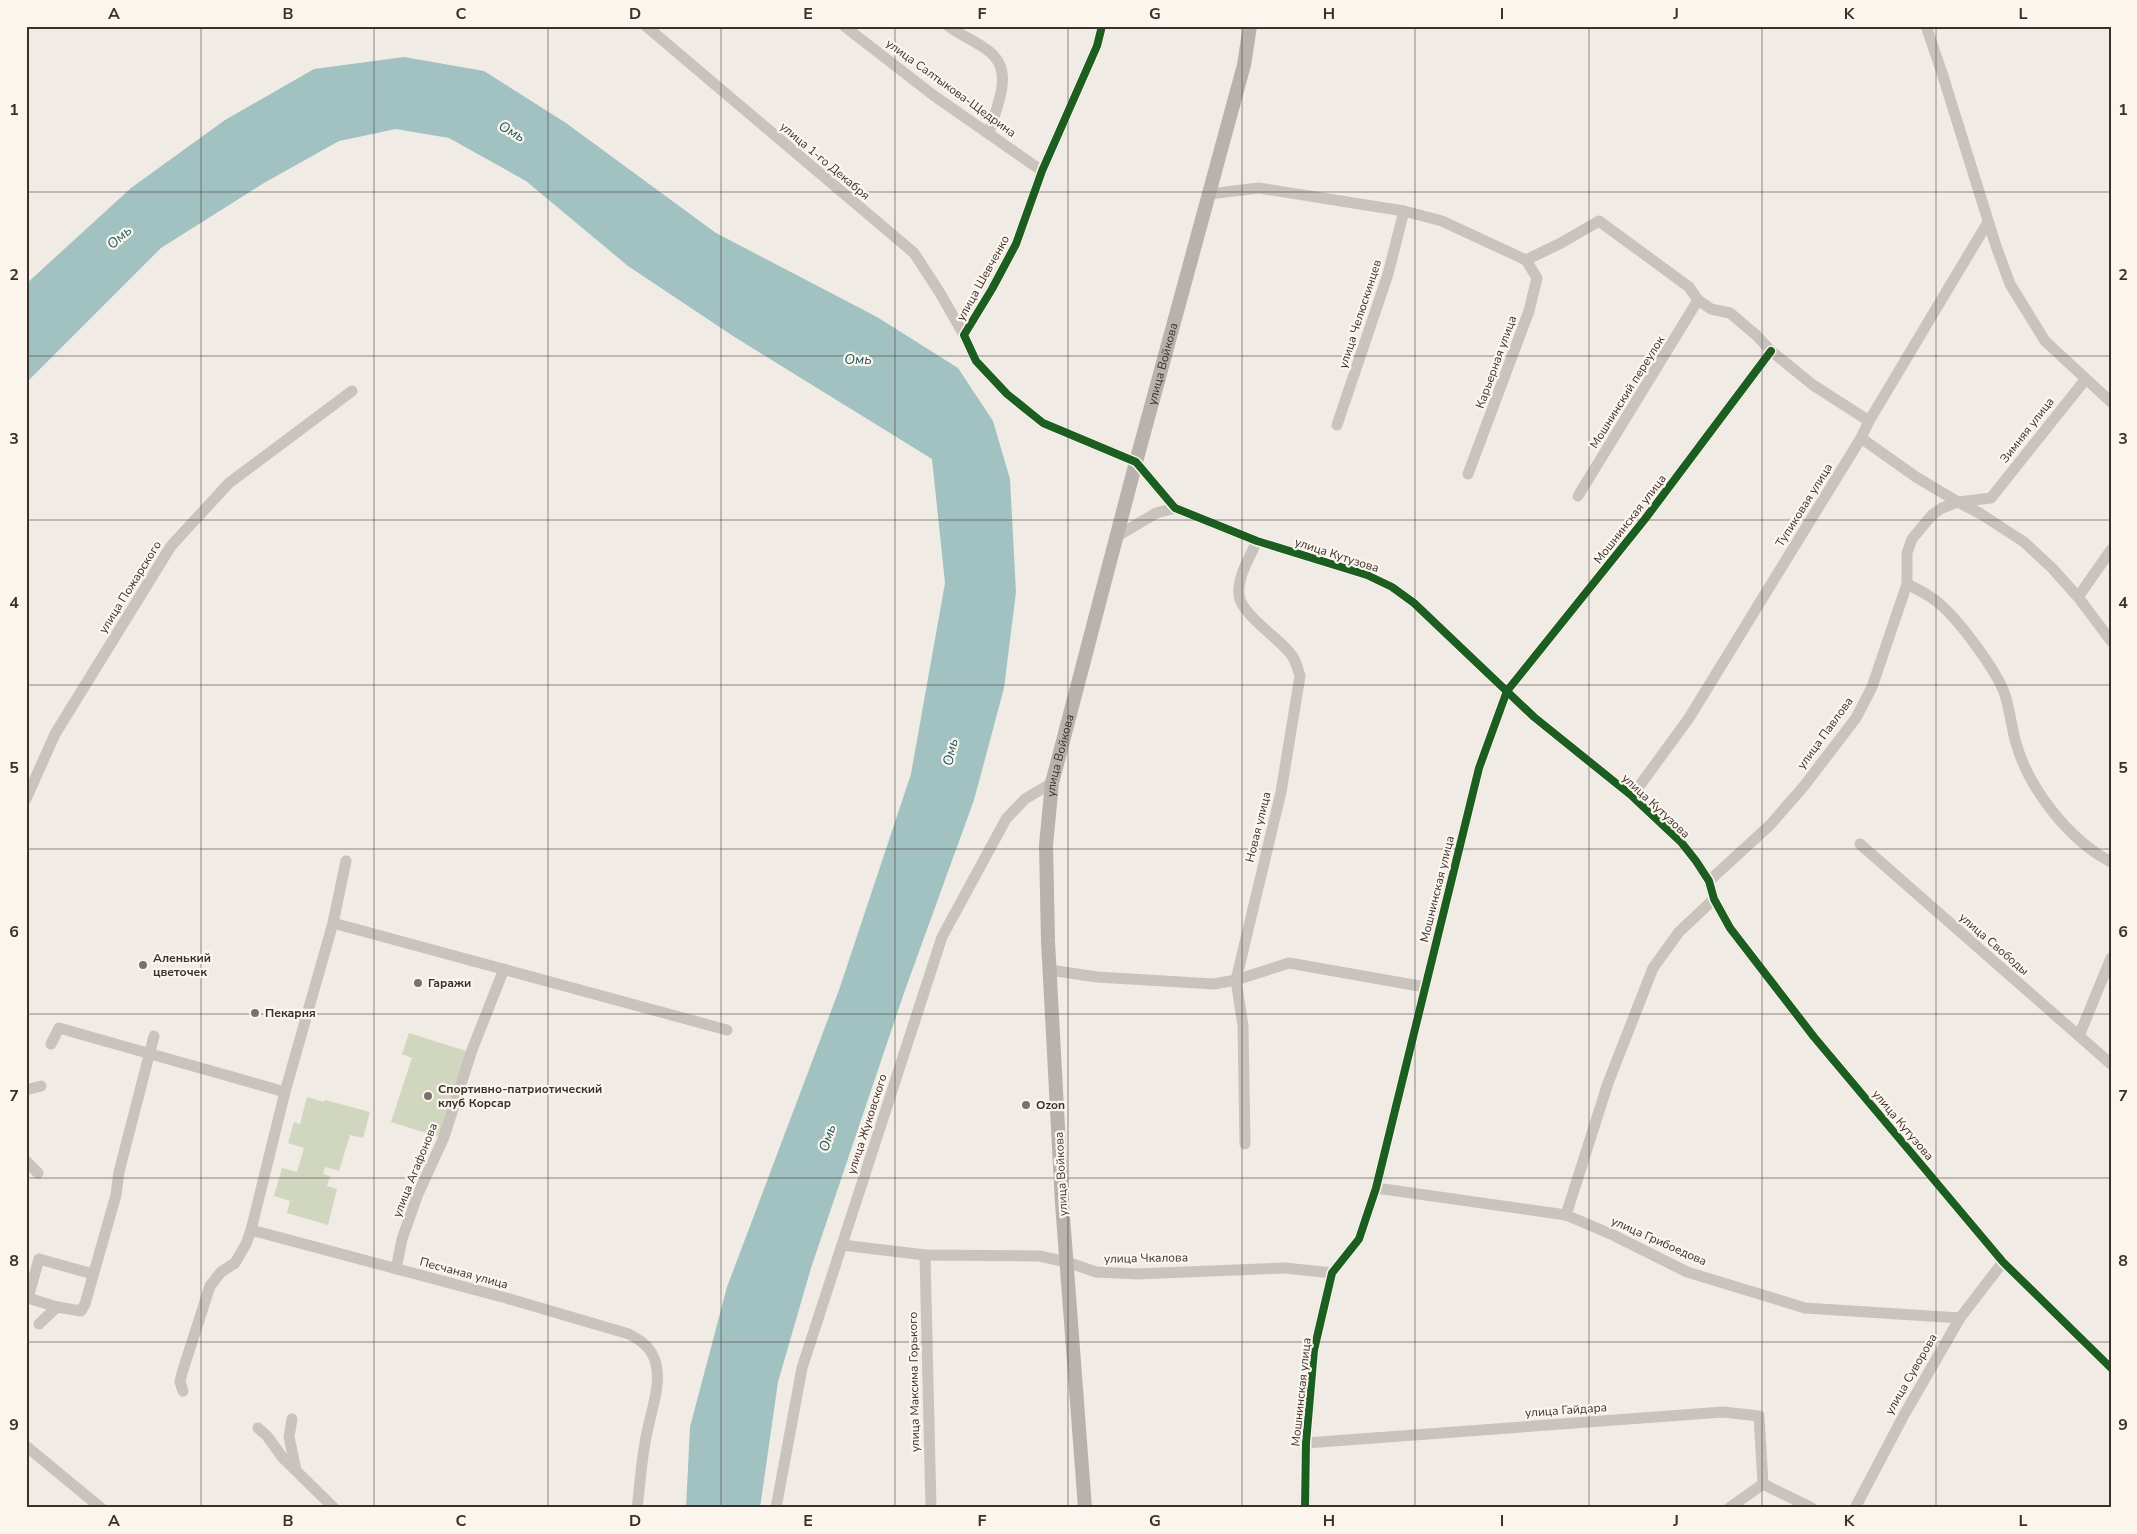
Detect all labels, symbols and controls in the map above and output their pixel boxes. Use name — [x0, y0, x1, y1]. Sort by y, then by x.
text: A — [108, 3, 120, 25]
text: B — [282, 3, 294, 25]
text: C — [456, 3, 467, 25]
text: D — [629, 3, 641, 25]
text: E — [803, 3, 813, 25]
text: F — [978, 3, 987, 25]
text: G — [1149, 3, 1161, 25]
text: H — [1323, 3, 1335, 25]
text: I — [1500, 3, 1504, 25]
text: J — [1672, 3, 1679, 25]
text: K — [1844, 3, 1856, 25]
text: L — [2019, 3, 2028, 25]
street label: улица Салтыкова-Щедрина — [883, 35, 1019, 141]
text: 1 — [9, 99, 19, 121]
text: 1 — [2118, 99, 2128, 121]
water label: Омь — [495, 116, 528, 146]
street label: улица 1-го Декабря — [777, 119, 873, 203]
water label: Омь — [103, 221, 136, 254]
street label: улица Шевченко — [953, 232, 1013, 324]
street label: улица Челюскинцев — [1335, 257, 1385, 370]
text: 2 — [9, 264, 19, 286]
text: 2 — [2118, 264, 2128, 286]
street label: Карьерная улица — [1472, 313, 1520, 411]
street label: улица Войкова — [1144, 321, 1182, 407]
street label: Мошнинский переулок — [1586, 332, 1669, 451]
water label: Омь — [844, 350, 872, 369]
street label: Зимняя улица — [1996, 394, 2058, 466]
text: 3 — [9, 428, 19, 450]
text: 3 — [2118, 428, 2128, 450]
street label: Тупиковая улица — [1772, 460, 1836, 550]
street label: Мошнинская улица — [1590, 471, 1670, 567]
street label: улица Кутузова — [1293, 534, 1381, 576]
street label: улица Пожарского — [95, 538, 165, 636]
text: 4 — [9, 592, 19, 614]
text: 4 — [2118, 592, 2128, 614]
street label: улица Павлова — [1793, 694, 1857, 772]
street label: улица Войкова — [1043, 712, 1078, 798]
water label: Омь — [938, 737, 963, 768]
text: 5 — [9, 757, 19, 779]
text: 5 — [2118, 757, 2128, 779]
street label: улица Кутузова — [1618, 770, 1694, 842]
street label: Новая улица — [1242, 790, 1274, 864]
street label: Мошнинская улица — [1416, 834, 1458, 944]
street label: улица Свободы — [1956, 909, 2032, 979]
text: 6 — [9, 921, 19, 943]
text: 6 — [2118, 921, 2128, 943]
place label: Аленький цветочек — [153, 950, 211, 980]
marker: Аленький цветочек — [137, 959, 149, 971]
place label: Гаражи — [428, 975, 471, 991]
marker: Гаражи — [412, 977, 424, 989]
place label: Пекарня — [265, 1005, 316, 1021]
marker: Пекарня — [249, 1007, 261, 1019]
street label: улица Жуковского — [843, 1072, 891, 1176]
place label: Спортивно-патриотический клуб Корсар — [438, 1081, 602, 1111]
text: 7 — [9, 1085, 19, 1107]
text: 7 — [2118, 1085, 2128, 1107]
street label: улица Кутузова — [1869, 1086, 1937, 1164]
marker: Спортивно-патриотический клуб Корсар — [422, 1090, 434, 1102]
place label: Ozon — [1036, 1097, 1065, 1113]
marker: Ozon — [1020, 1099, 1032, 1111]
street label: улица Агафонова — [389, 1121, 441, 1219]
water label: Омь — [814, 1122, 841, 1154]
street label: улица Войкова — [1051, 1131, 1071, 1217]
street label: улица Грибоедова — [1609, 1213, 1709, 1269]
street label: улица Чкалова — [1104, 1249, 1188, 1267]
text: 8 — [9, 1250, 19, 1272]
text: 8 — [2118, 1250, 2128, 1272]
street label: Песчаная улица — [418, 1254, 510, 1292]
street label: улица Максима Горького — [905, 1312, 923, 1452]
street label: улица Суворова — [1881, 1331, 1941, 1417]
street label: Мошнинская улица — [1287, 1337, 1315, 1447]
street label: улица Гайдара — [1525, 1399, 1607, 1421]
text: 9 — [9, 1414, 19, 1436]
text: 9 — [2118, 1414, 2128, 1436]
text: A — [108, 1510, 120, 1532]
text: B — [282, 1510, 294, 1532]
text: C — [456, 1510, 467, 1532]
text: D — [629, 1510, 641, 1532]
text: E — [803, 1510, 813, 1532]
text: F — [978, 1510, 987, 1532]
text: G — [1149, 1510, 1161, 1532]
text: H — [1323, 1510, 1335, 1532]
text: I — [1500, 1510, 1504, 1532]
text: J — [1672, 1510, 1679, 1532]
text: K — [1844, 1510, 1856, 1532]
text: L — [2019, 1510, 2028, 1532]

